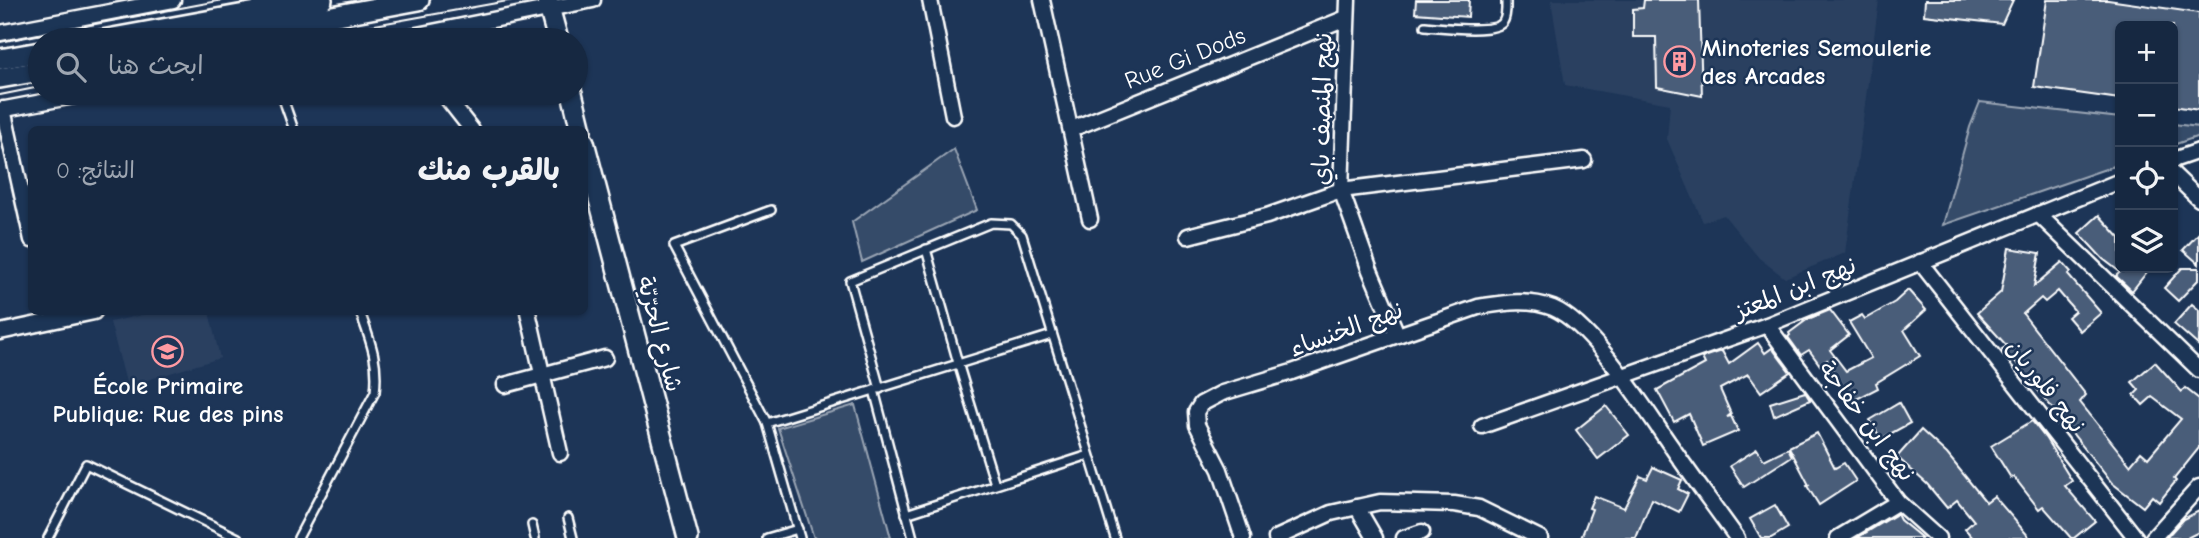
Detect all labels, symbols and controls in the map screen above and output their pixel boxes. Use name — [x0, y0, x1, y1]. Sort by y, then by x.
street label: Rue Gi Dods — [1121, 21, 1249, 95]
map controls — [2115, 21, 2178, 273]
button: + — [2115, 21, 2178, 84]
search box — [28, 28, 588, 105]
street label: نهج المنصف باي — [1307, 32, 1340, 186]
place label: Minoteries Semoulerie des Arcades — [1702, 34, 1931, 90]
building icon: Minoteries Semoulerie des Arcades — [1662, 45, 1696, 79]
icon: search — [52, 48, 90, 86]
text: ابحث هنا — [108, 51, 204, 81]
button: − — [2115, 84, 2178, 147]
button: locate — [2115, 147, 2178, 210]
text: بالقرب منك — [418, 153, 560, 188]
text: النتائج: 0 — [56, 157, 135, 184]
button: layers — [2115, 210, 2178, 273]
street label: نهج ابن المعتز — [1728, 251, 1861, 328]
street label: شارع الحرّيّة — [628, 273, 689, 396]
street label: نهج الخنساء — [1285, 296, 1407, 364]
street label: نهج فلوريان — [1999, 333, 2091, 440]
school or university icon: École Primaire Publique: Rue des pins — [151, 335, 185, 369]
street label: نهج ابن خفاجة — [1811, 355, 1921, 488]
place label: École Primaire Publique: Rue des pins — [52, 372, 284, 428]

